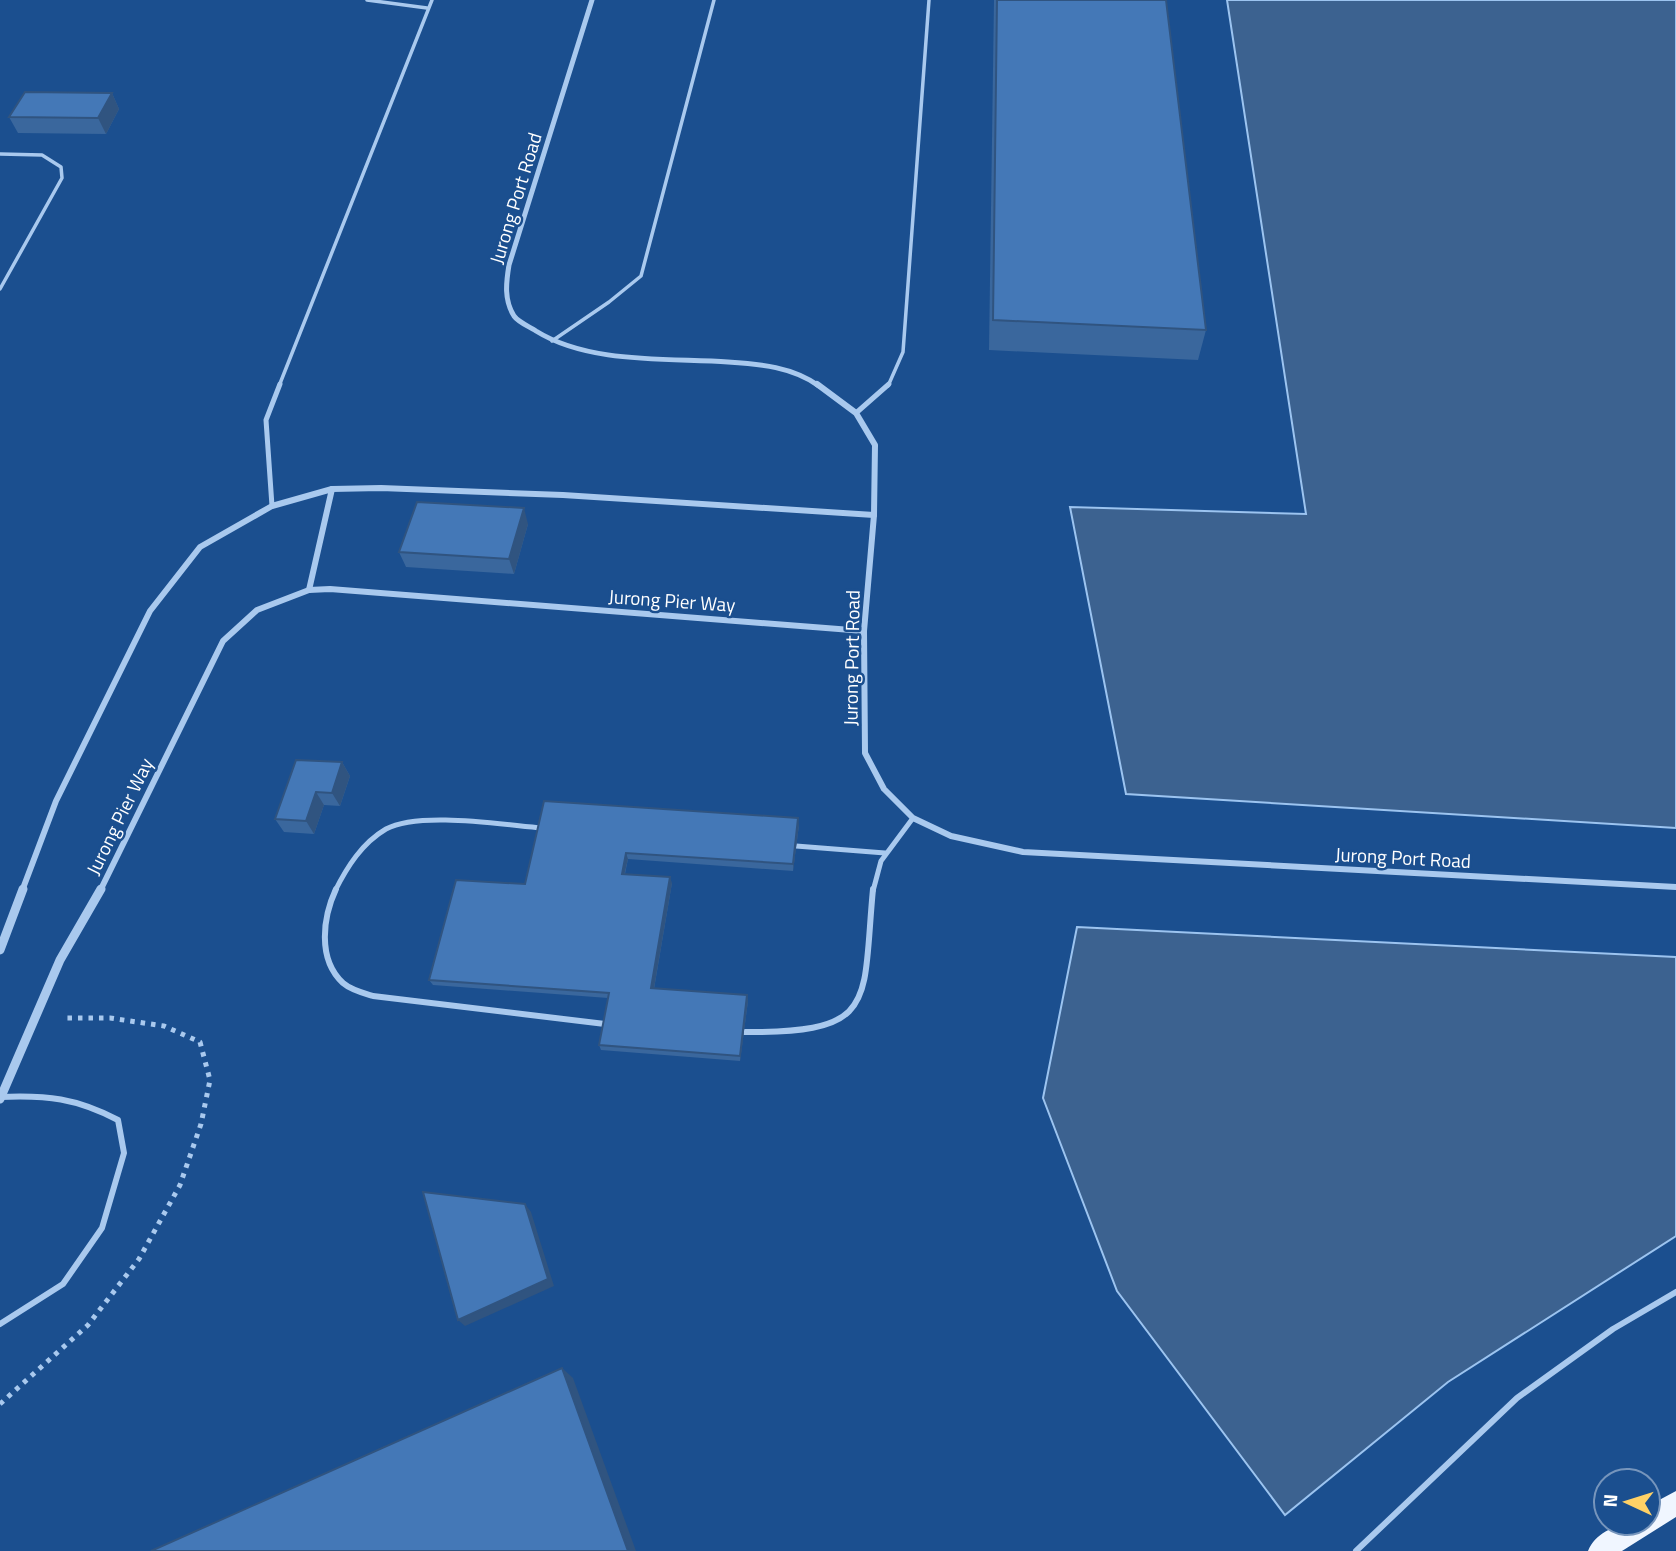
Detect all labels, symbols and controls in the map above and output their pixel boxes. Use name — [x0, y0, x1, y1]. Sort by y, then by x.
street label: Jurong Port Road — [481, 129, 549, 267]
street label: Jurong Pier Way — [608, 581, 736, 619]
street label: Jurong Port Road — [835, 590, 867, 726]
street label: Jurong Pier Way — [78, 753, 160, 879]
street label: Jurong Port Road — [1334, 839, 1472, 875]
north arrow — [1592, 1467, 1662, 1537]
text: N — [1595, 1493, 1624, 1508]

